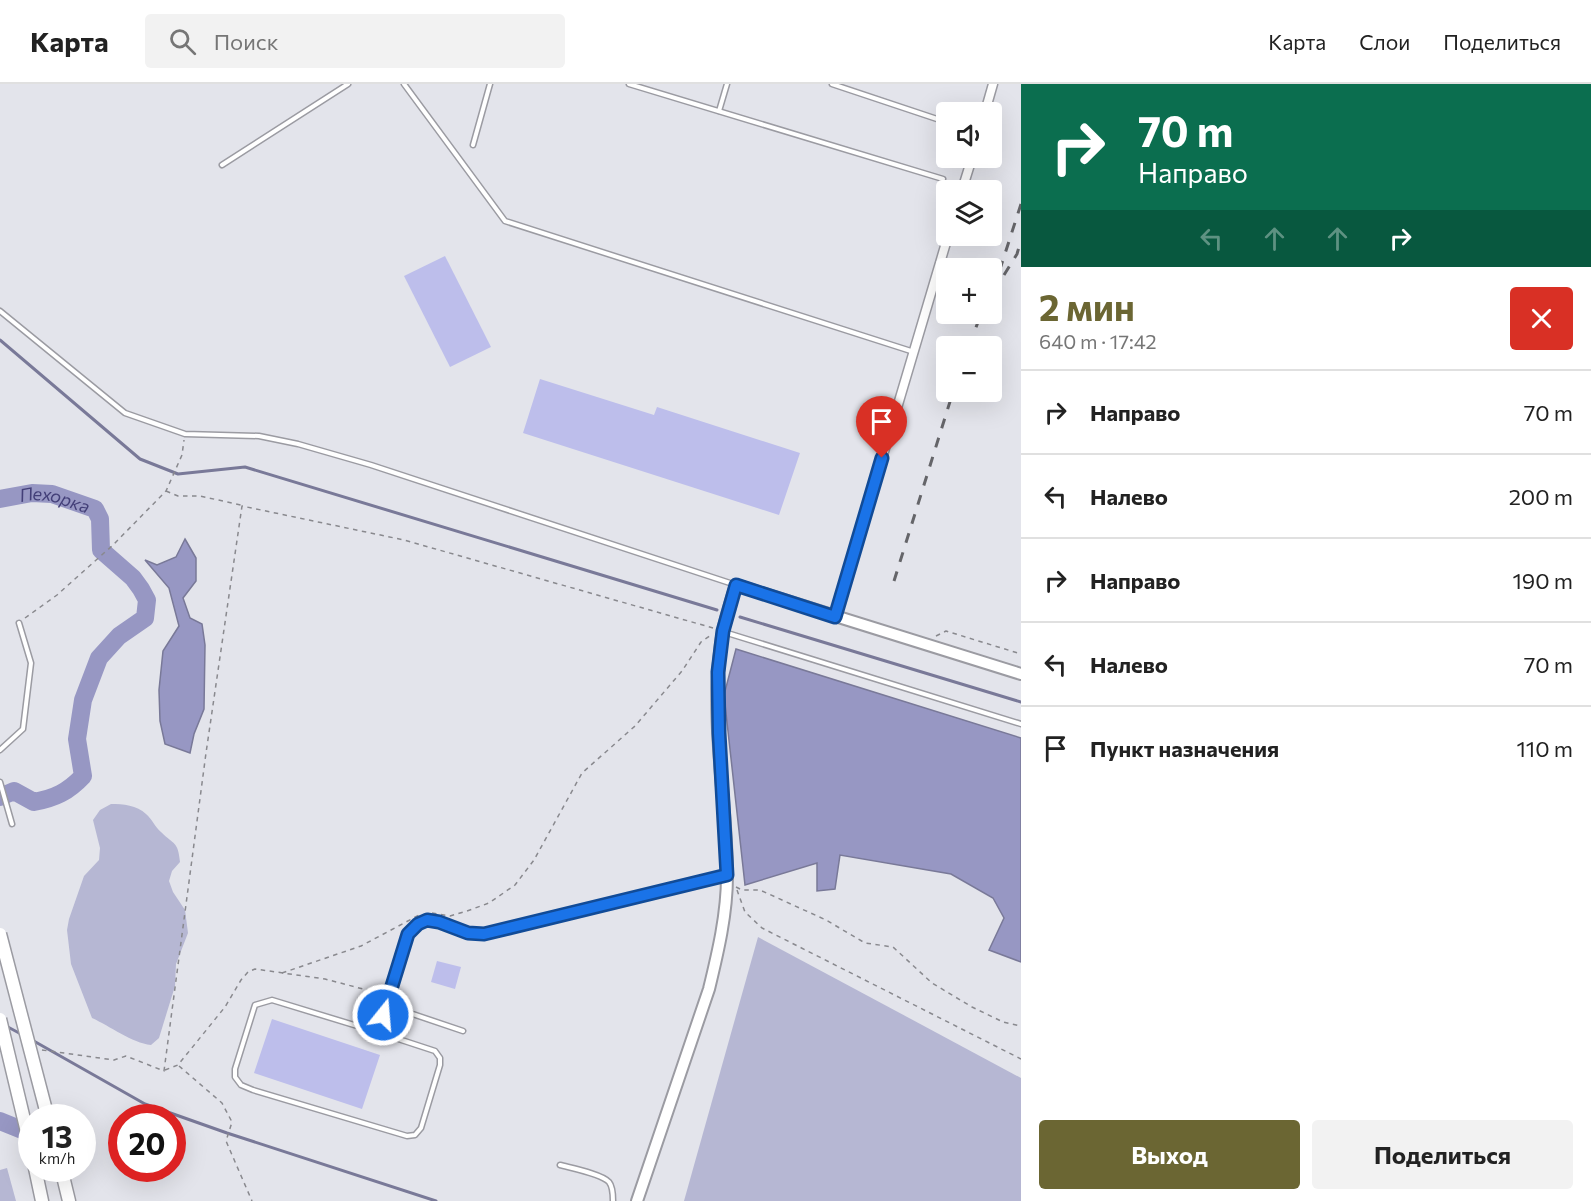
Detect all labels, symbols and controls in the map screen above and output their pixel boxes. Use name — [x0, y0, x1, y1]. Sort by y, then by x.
search box — [145, 14, 565, 68]
text: Карта — [30, 24, 109, 58]
icon: search — [166, 25, 199, 58]
text: Поиск — [214, 28, 278, 55]
text: Карта — [1268, 29, 1326, 54]
text: Слои — [1359, 29, 1410, 54]
text: Поделиться — [1443, 29, 1561, 54]
map controls — [936, 102, 1002, 402]
button: sound — [936, 102, 1002, 168]
text: 70 m — [1138, 104, 1233, 156]
icon: right — [1039, 108, 1117, 186]
text: Направо — [1138, 156, 1248, 189]
button: layers — [936, 180, 1002, 246]
icon: left — [1195, 222, 1228, 255]
icon: ahead — [1258, 222, 1291, 255]
icon: ahead — [1321, 222, 1354, 255]
icon: right — [1384, 222, 1417, 255]
button: + — [936, 258, 1002, 324]
text: 2 мин — [1039, 284, 1135, 328]
button: close — [1510, 287, 1573, 350]
text: 640 m · 17:42 — [1039, 329, 1156, 353]
button: − — [936, 336, 1002, 402]
pin — [856, 396, 907, 458]
icon: right — [1039, 396, 1072, 429]
text: Направо — [1090, 399, 1180, 426]
text: 70 m — [1524, 399, 1573, 426]
icon: arrive — [865, 405, 898, 438]
icon: left — [1039, 480, 1072, 513]
water label: Пехорка — [17, 482, 93, 517]
text: Налево — [1090, 483, 1168, 510]
text: 200 m — [1509, 483, 1573, 510]
icon: right — [1039, 564, 1072, 597]
text: Направо — [1090, 567, 1180, 594]
text: 190 m — [1512, 567, 1573, 594]
icon: left — [1039, 648, 1072, 681]
text: Налево — [1090, 651, 1168, 678]
text: 70 m — [1524, 651, 1573, 678]
icon: arrive — [1039, 732, 1072, 765]
text: Пункт назначения — [1090, 735, 1279, 762]
text: 110 m — [1516, 735, 1573, 762]
position arrow — [351, 983, 415, 1047]
speed limit sign: 20 — [108, 1104, 186, 1182]
text: 13 — [41, 1117, 73, 1154]
button: Выход — [1039, 1120, 1300, 1189]
button: Поделиться — [1312, 1120, 1573, 1189]
text: km/h — [39, 1149, 75, 1167]

